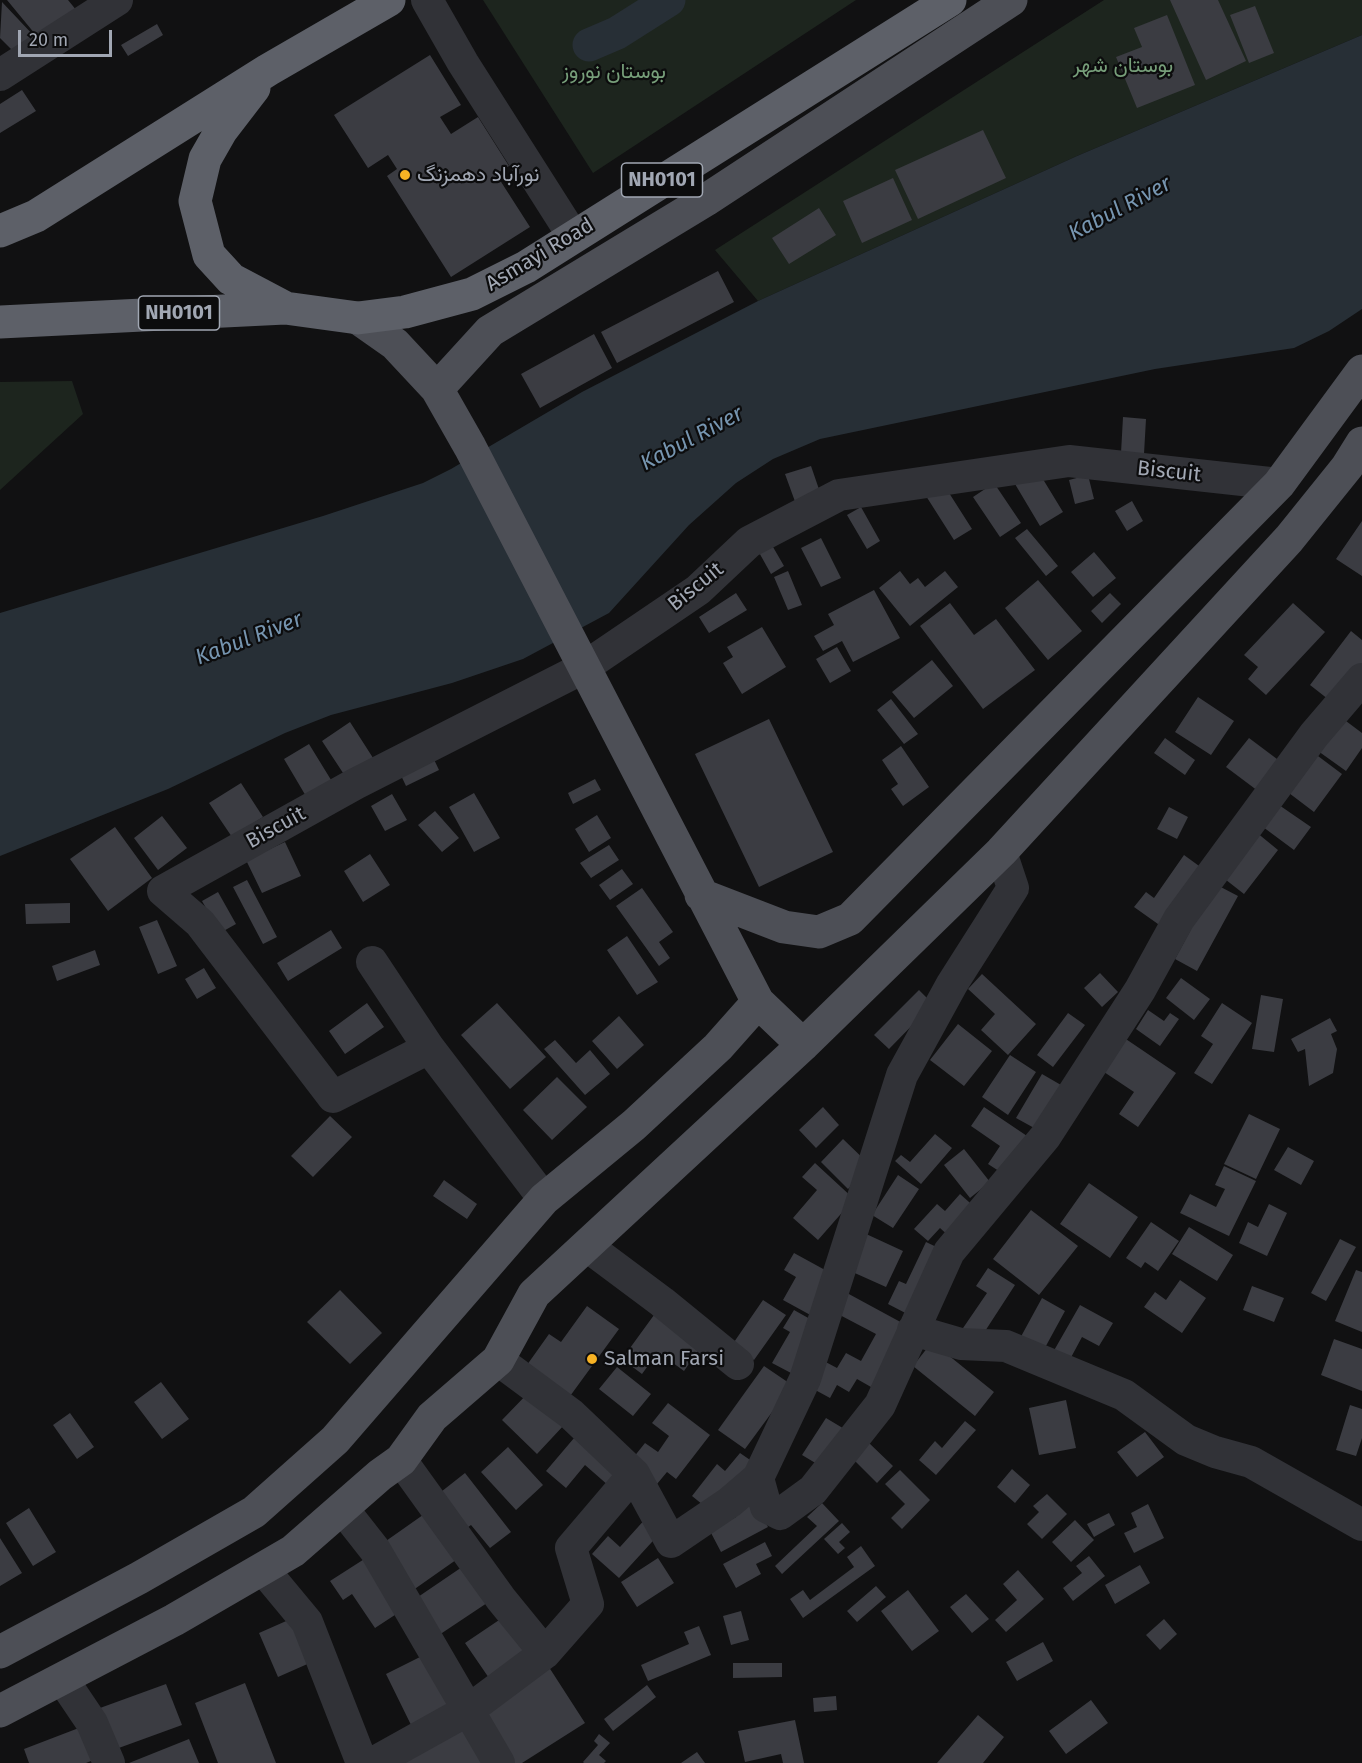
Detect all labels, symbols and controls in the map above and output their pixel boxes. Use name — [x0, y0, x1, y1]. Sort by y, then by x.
scale bar — [21, 18, 116, 56]
text: 20 m — [29, 29, 68, 51]
park label: بوستان شهر — [1073, 53, 1173, 79]
park label: بوستان نوروز — [562, 59, 666, 85]
place label: نورآباد دهمزنگ — [417, 162, 539, 188]
road number: NH0101 — [622, 163, 702, 197]
marker: نورآباد دهمزنگ — [398, 168, 412, 182]
water label: Kabul River — [1064, 171, 1176, 247]
street label: Asmayi Road — [482, 213, 598, 297]
road number: NH0101 — [138, 296, 219, 330]
water label: Kabul River — [636, 401, 748, 477]
street label: Biscuit — [1136, 456, 1202, 488]
street label: Biscuit — [663, 557, 729, 617]
water label: Kabul River — [192, 607, 306, 671]
street label: Biscuit — [242, 801, 310, 855]
place label: Salman Farsi — [604, 1346, 724, 1372]
marker: Salman Farsi — [585, 1352, 599, 1366]

